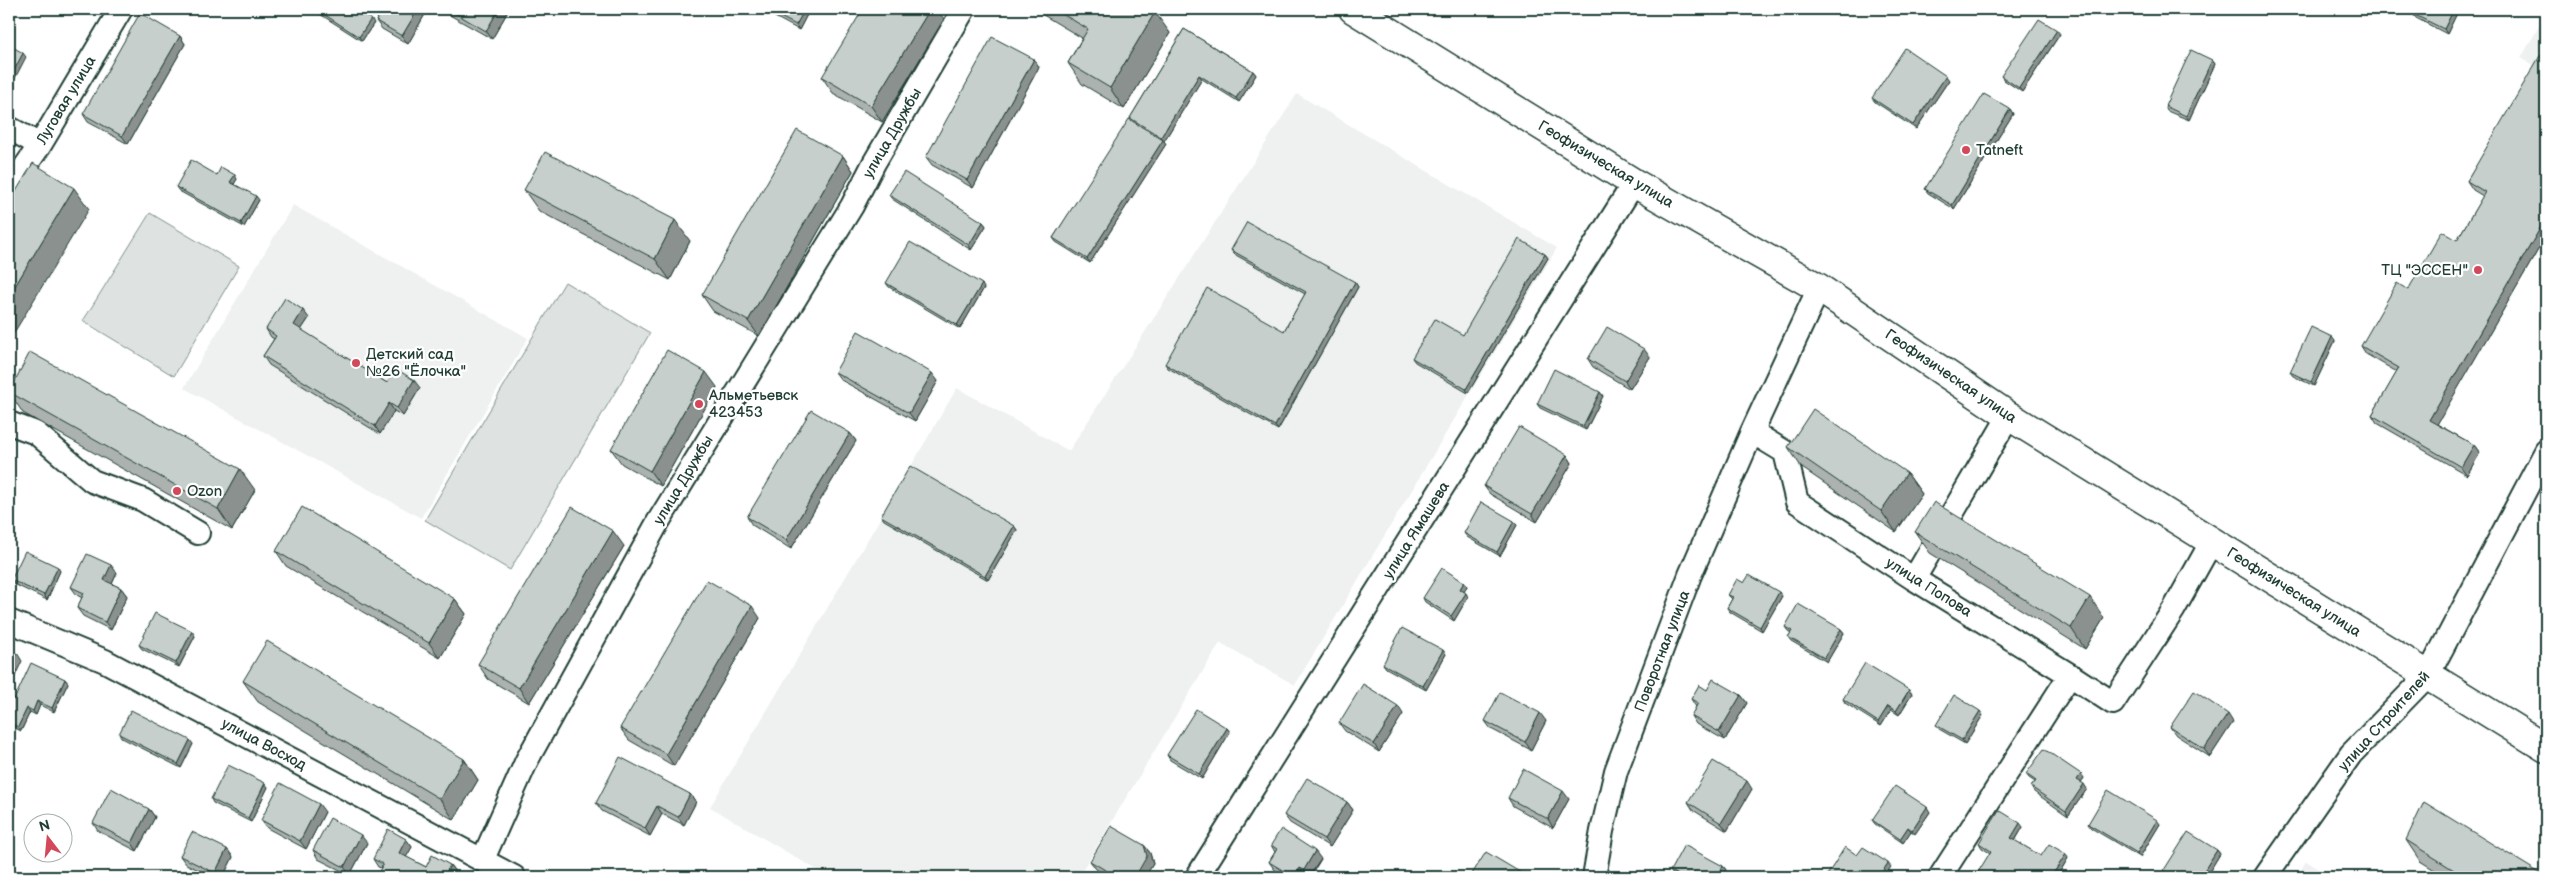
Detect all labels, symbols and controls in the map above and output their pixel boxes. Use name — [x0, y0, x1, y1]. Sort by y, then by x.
street label: Луговая улица — [32, 52, 100, 149]
street label: улица Дружбы — [859, 85, 926, 182]
street label: Геофизическая улица — [1534, 116, 1677, 213]
place label: Tatneft — [1976, 141, 2024, 160]
marker: Tatneft — [1960, 144, 1972, 156]
place label: ТЦ "ЭССЕН" — [2381, 261, 2468, 280]
marker: ТЦ "ЭССЕН" — [2472, 264, 2484, 276]
street label: Геофизическая улица — [1881, 325, 2020, 428]
place label: Детский сад №26 "Ёлочка" — [366, 345, 466, 381]
marker: Детский сад №26 "Ёлочка" — [350, 357, 362, 369]
place label: Альметьевск 423453 — [708, 386, 798, 422]
marker: Альметьевск 423453 — [693, 398, 705, 410]
street label: улица Дружбы — [649, 432, 718, 528]
street label: улица Ямашева — [1379, 478, 1454, 583]
place label: Ozon — [187, 482, 222, 501]
marker: Ozon — [171, 485, 183, 497]
street label: Геофизическая улица — [2223, 543, 2365, 642]
street label: улица Попова — [1882, 553, 1975, 621]
street label: Поворотная улица — [1630, 587, 1694, 715]
street label: улица Строителей — [2334, 667, 2434, 775]
street label: улица Восход — [218, 714, 309, 775]
north arrow — [22, 814, 72, 864]
text: N — [37, 816, 52, 836]

